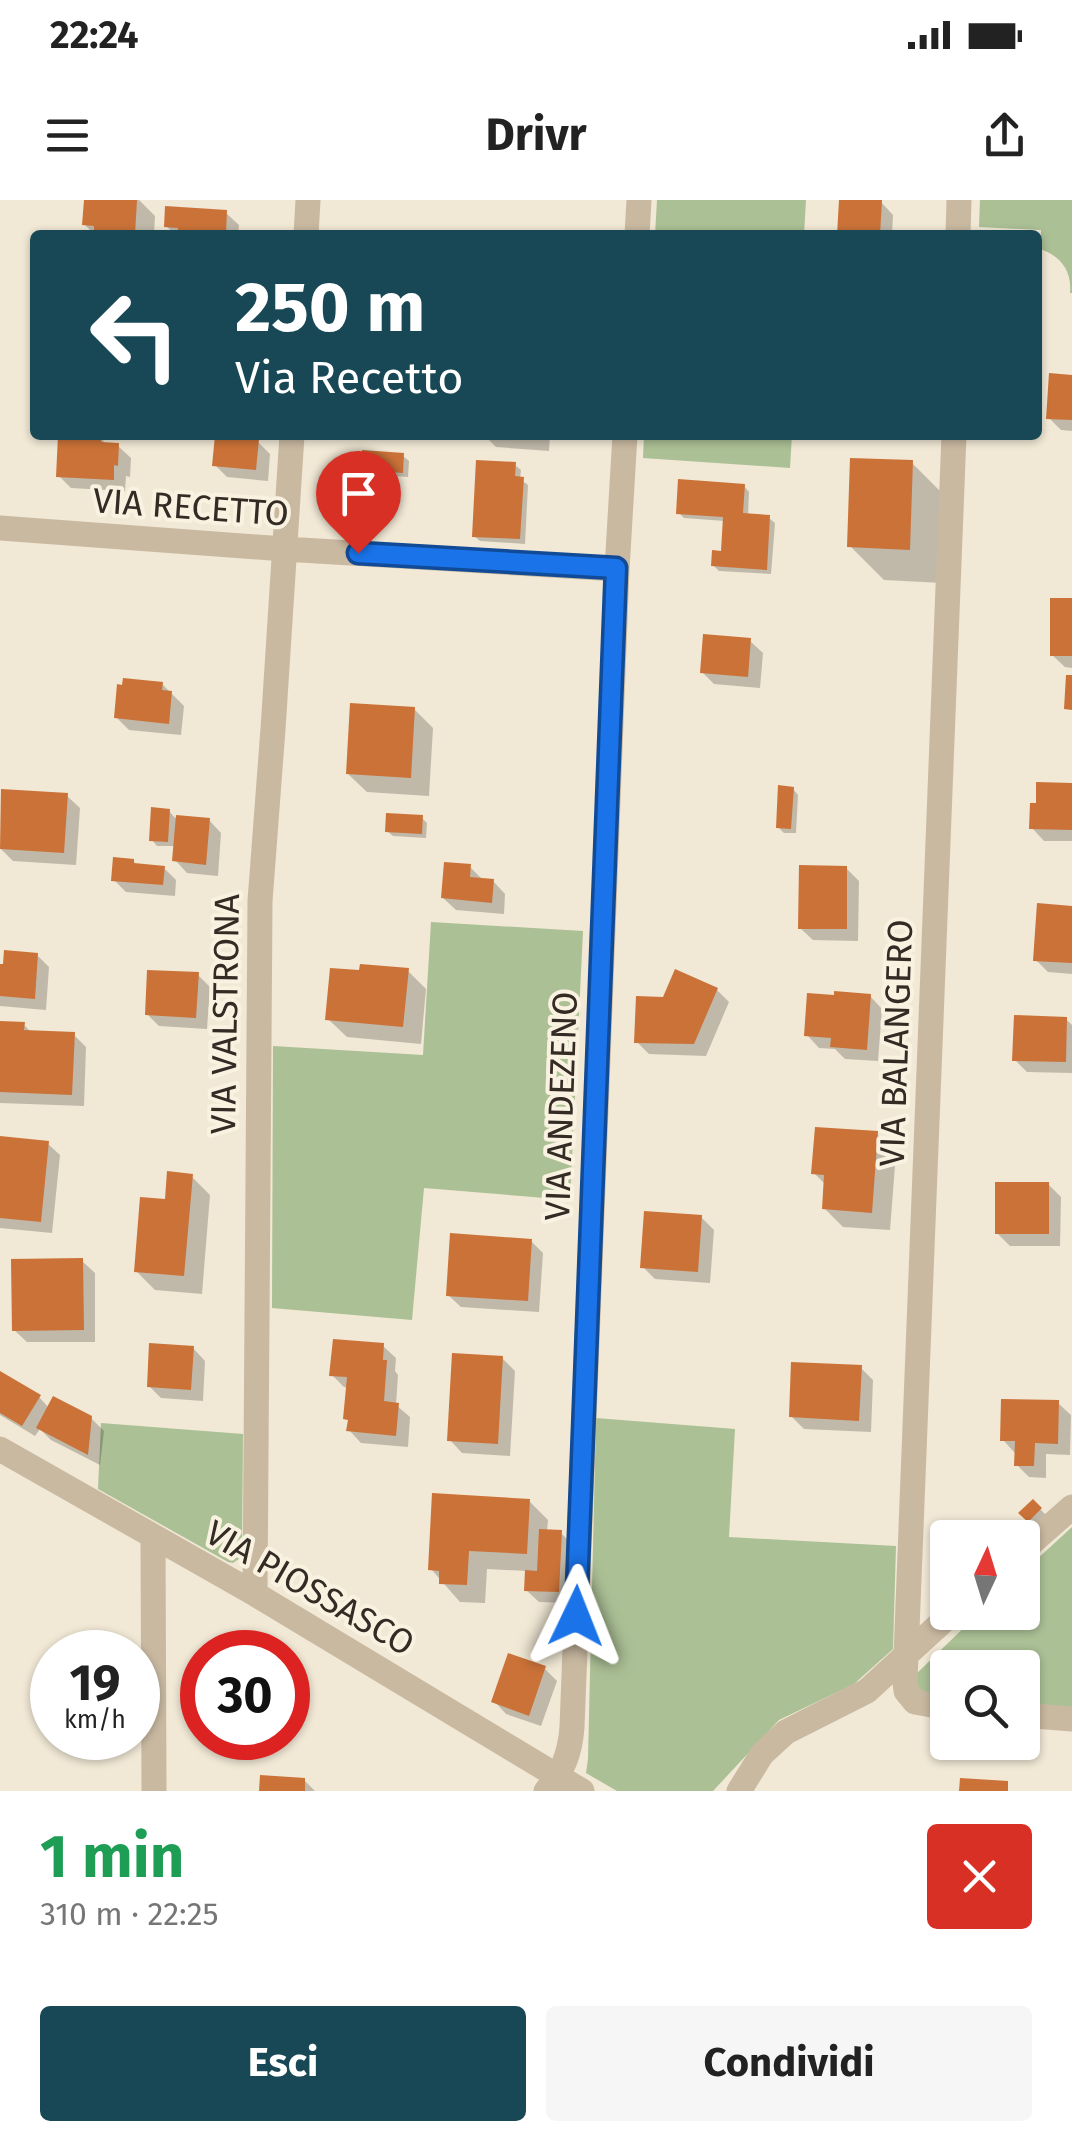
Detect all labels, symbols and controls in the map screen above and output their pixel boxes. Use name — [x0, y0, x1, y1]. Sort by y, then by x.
text: 22:24 — [50, 12, 138, 58]
icon: menu — [40, 108, 95, 163]
text: Drivr — [485, 108, 587, 162]
icon: share — [977, 108, 1032, 163]
text: 250 m — [235, 266, 425, 350]
icon: left — [70, 270, 200, 400]
text: Via Recetto — [235, 351, 463, 405]
pin — [316, 451, 401, 554]
icon: arrive — [331, 466, 386, 521]
street label: VIA RECETTO — [92, 479, 290, 535]
street label: VIA VALSTRONA — [202, 893, 248, 1135]
street label: VIA BALANGERO — [871, 919, 921, 1167]
street label: VIA ANDEZENO — [536, 991, 586, 1221]
street label: VIA PIOSSASCO — [198, 1511, 422, 1665]
north arrow — [930, 1520, 1040, 1630]
map controls — [930, 1520, 1040, 1760]
position arrow — [524, 1564, 628, 1668]
speed limit sign: 30 — [180, 1630, 310, 1760]
button: search — [930, 1650, 1040, 1760]
text: 19 — [69, 1653, 121, 1713]
text: km/h — [64, 1705, 126, 1735]
text: 1 min — [40, 1821, 184, 1893]
button: close — [927, 1824, 1032, 1929]
text: 310 m · 22:25 — [40, 1895, 219, 1933]
button: Esci — [40, 2006, 526, 2121]
button: Condividi — [546, 2006, 1032, 2121]

